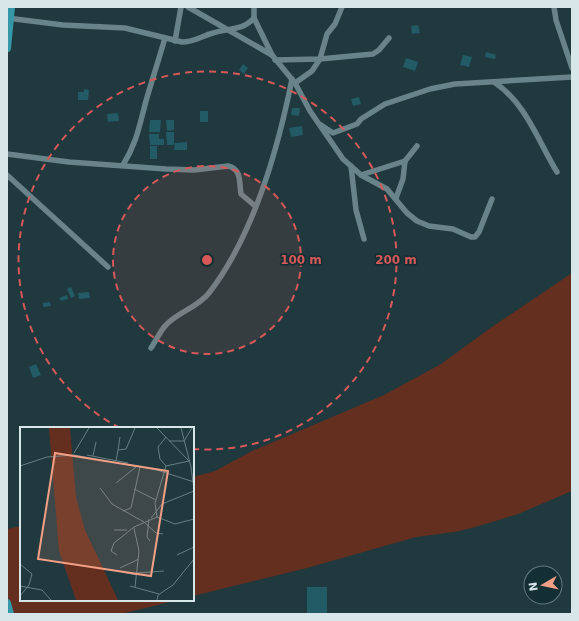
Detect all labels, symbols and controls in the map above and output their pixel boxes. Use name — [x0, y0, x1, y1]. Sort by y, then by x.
centre of rings — [200, 253, 214, 267]
text: 100 m — [280, 253, 322, 267]
text: 200 m — [375, 253, 417, 267]
inset map — [20, 427, 194, 601]
north arrow — [523, 565, 563, 605]
text: N — [526, 581, 541, 592]

